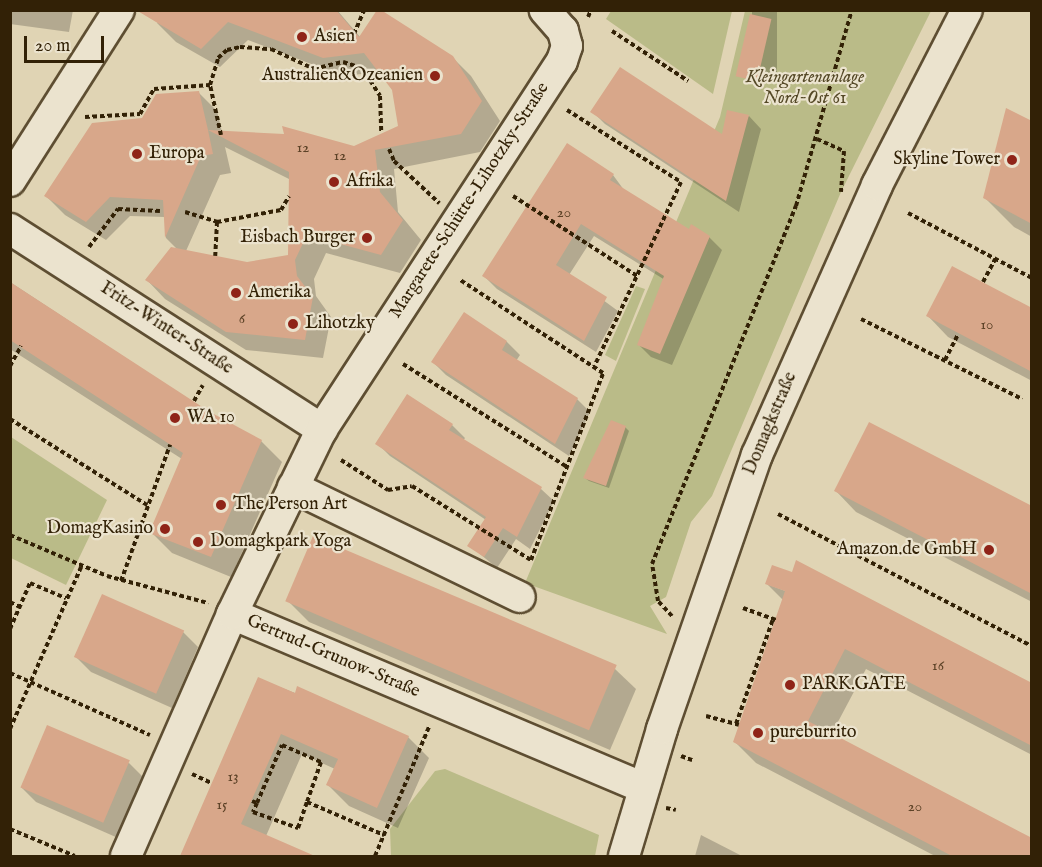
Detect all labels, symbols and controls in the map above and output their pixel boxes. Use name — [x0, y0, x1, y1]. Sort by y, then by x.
scale bar — [27, 24, 106, 62]
place label: Asien — [314, 26, 355, 48]
marker: Asien — [295, 30, 309, 44]
text: 20 m — [35, 35, 70, 58]
place label: Australien&Ozeanien — [262, 65, 423, 87]
park label: Kleingartenanlage Nord-Ost 61 — [746, 68, 864, 110]
marker: Australien&Ozeanien — [428, 69, 442, 83]
street label: Margarete-Schütte-Lihotzky-Straße — [386, 79, 554, 323]
house number: 12 — [297, 139, 309, 157]
place label: Europa — [149, 143, 205, 165]
marker: Europa — [130, 147, 144, 161]
house number: 12 — [334, 147, 346, 165]
place label: Skyline Tower — [893, 149, 1000, 171]
marker: Skyline Tower — [1005, 153, 1019, 167]
place label: Afrika — [346, 171, 394, 193]
marker: Afrika — [327, 175, 341, 189]
house number: 20 — [557, 204, 571, 222]
place label: Eisbach Burger — [240, 227, 355, 249]
marker: Eisbach Burger — [360, 231, 374, 245]
street label: Fritz-Winter-Straße — [96, 278, 236, 380]
place label: Amerika — [248, 282, 311, 304]
marker: Amerika — [229, 286, 243, 300]
house number: 6 — [239, 310, 245, 328]
place label: Lihotzky — [305, 313, 375, 335]
house number: 10 — [981, 316, 993, 334]
marker: Lihotzky — [286, 317, 300, 331]
street label: Domagkstraße — [740, 369, 802, 479]
place label: WA 10 — [187, 407, 235, 429]
marker: WA 10 — [168, 411, 182, 425]
place label: The Person Art — [233, 494, 347, 516]
marker: The Person Art — [214, 498, 228, 512]
place label: DomagKasino — [46, 518, 153, 540]
marker: DomagKasino — [158, 522, 172, 536]
place label: Domagkpark Yoga — [210, 531, 351, 553]
marker: Domagkpark Yoga — [191, 535, 205, 549]
place label: Amazon.de GmbH — [837, 539, 977, 561]
marker: Amazon.de GmbH — [982, 543, 996, 557]
street label: Gertrud-Grunow-Straße — [243, 611, 423, 703]
house number: 16 — [932, 657, 944, 675]
place label: PARK.GATE — [802, 674, 906, 696]
marker: PARK.GATE — [783, 678, 797, 692]
place label: pureburrito — [770, 722, 857, 744]
marker: pureburrito — [751, 726, 765, 740]
house number: 13 — [227, 768, 239, 786]
house number: 15 — [216, 796, 228, 814]
house number: 20 — [908, 798, 922, 816]

